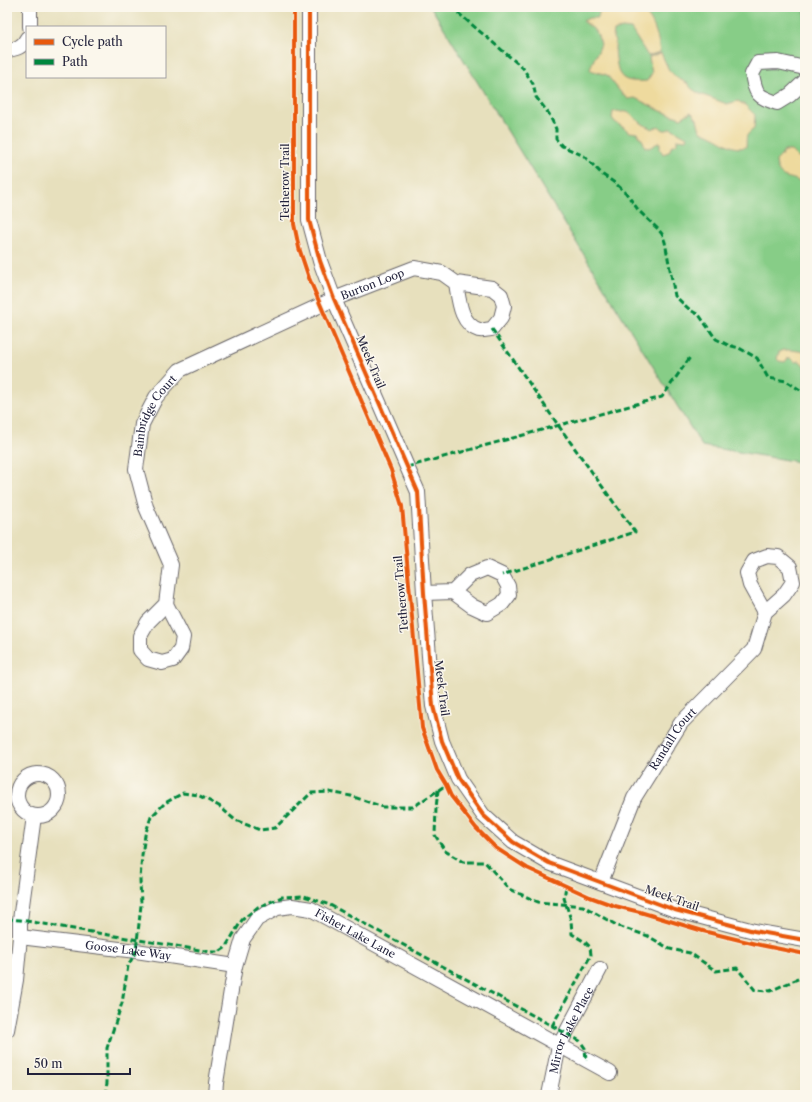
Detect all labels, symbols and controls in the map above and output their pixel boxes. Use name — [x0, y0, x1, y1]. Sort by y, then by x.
legend — [26, 26, 166, 78]
text: Cycle path — [62, 34, 123, 49]
text: Path — [62, 54, 88, 69]
street label: Tetherow Trail — [278, 143, 292, 221]
street label: Burton Loop — [339, 265, 406, 303]
street label: Meek Trail — [354, 333, 389, 391]
street label: Bainbridge Court — [131, 372, 179, 458]
street label: Tetherow Trail — [391, 554, 411, 633]
street label: Meek Trail — [432, 659, 452, 718]
street label: Randall Court — [646, 705, 699, 773]
street label: Meek Trail — [643, 882, 702, 914]
street label: Fisher Lake Lane — [313, 906, 398, 961]
street label: Goose Lake Way — [84, 938, 173, 963]
street label: Mirror Lake Place — [547, 984, 596, 1075]
scale bar — [28, 1050, 130, 1076]
text: 50 m — [34, 1056, 63, 1071]

